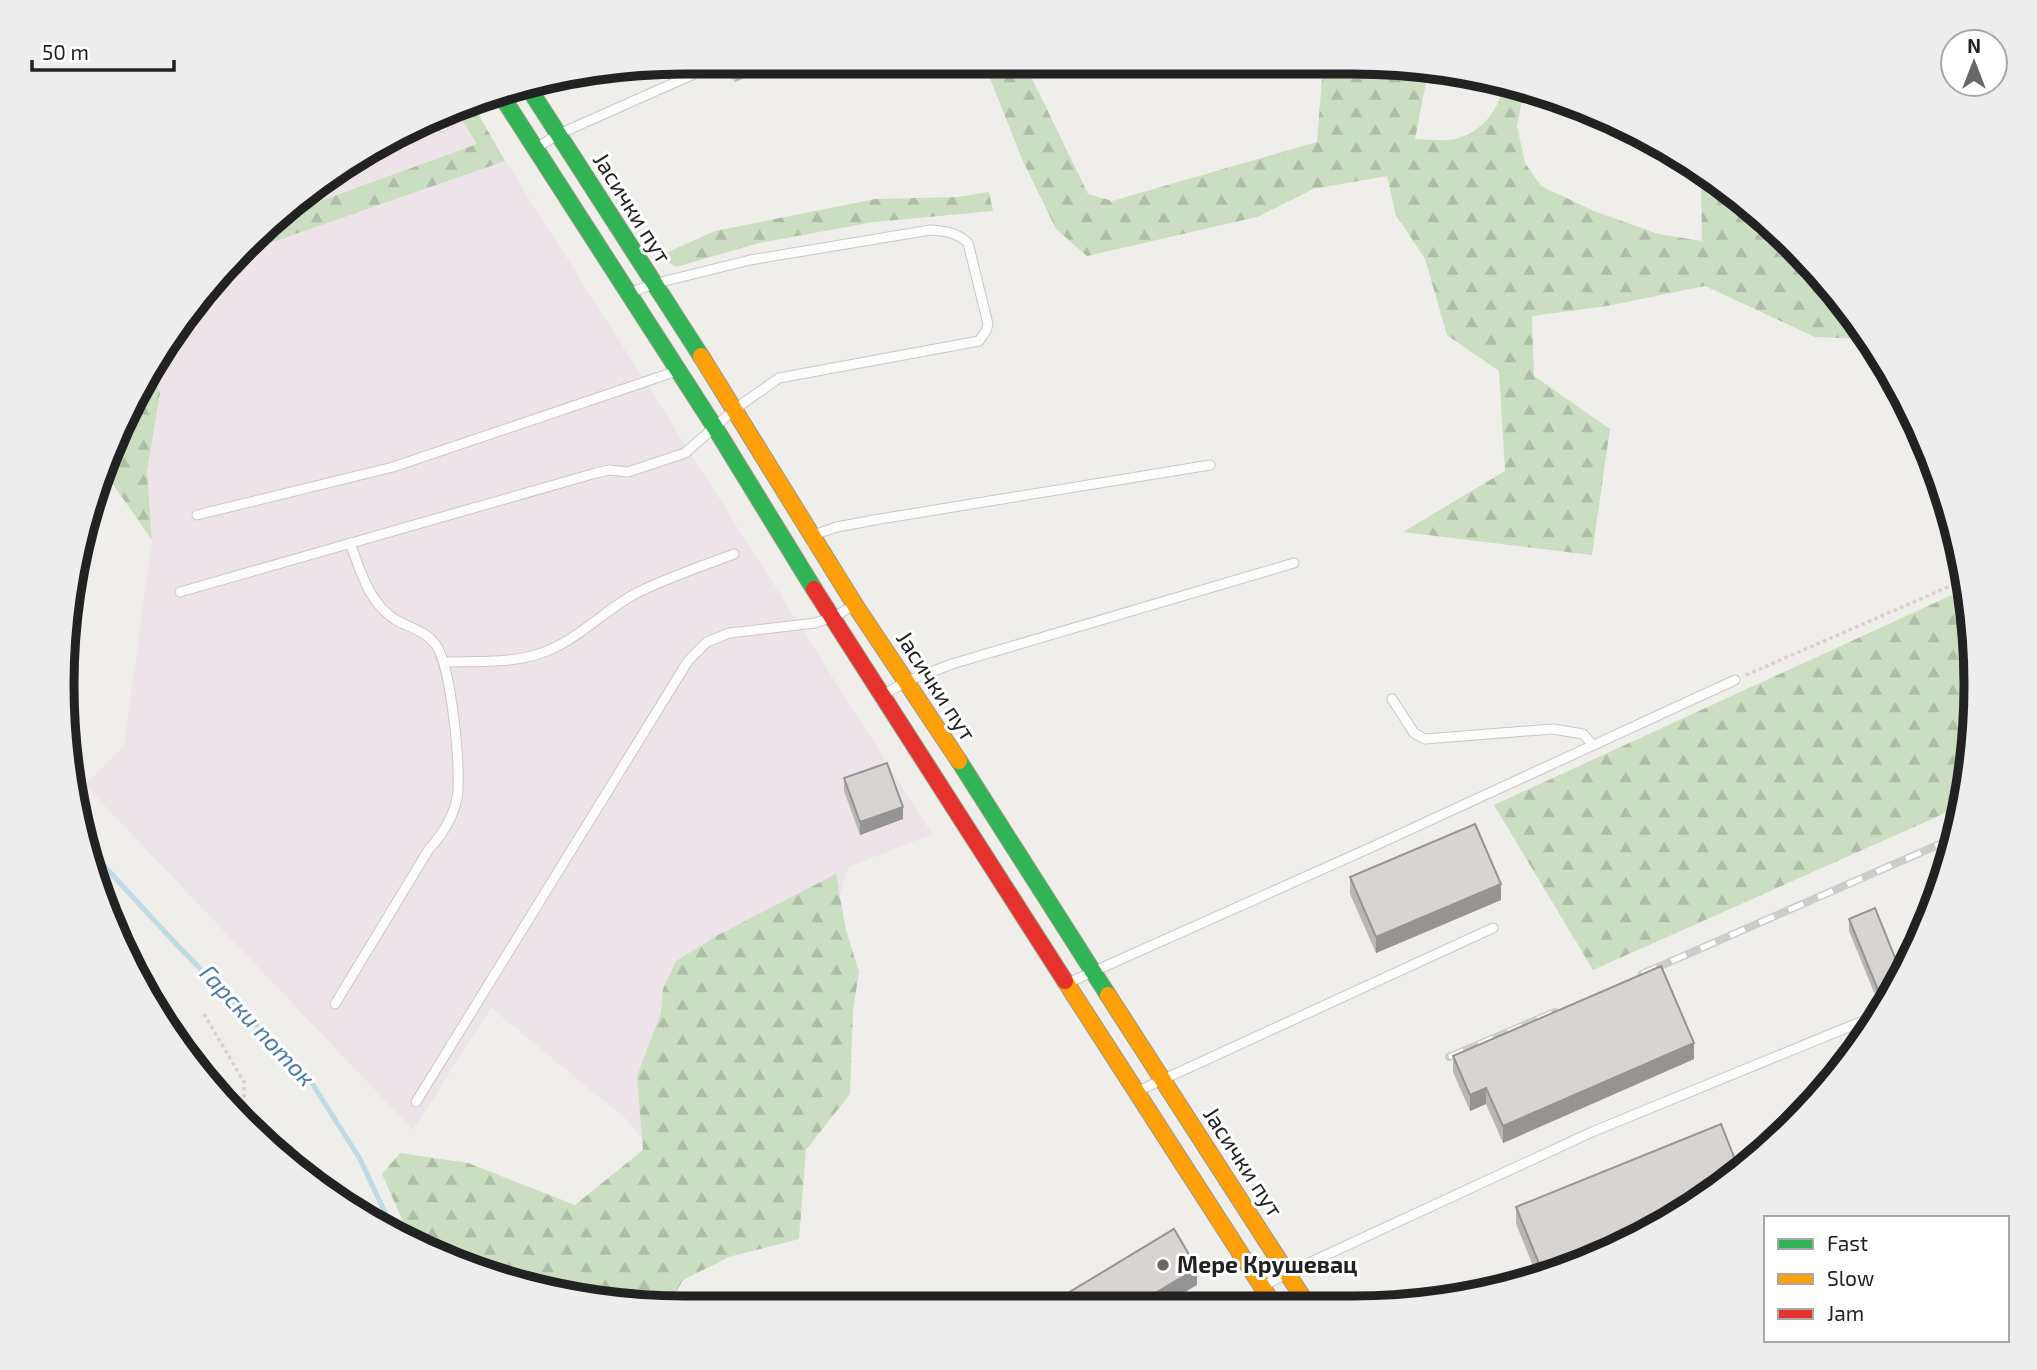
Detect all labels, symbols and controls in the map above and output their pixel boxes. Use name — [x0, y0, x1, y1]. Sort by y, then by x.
scale bar — [32, 28, 173, 72]
north arrow — [1939, 28, 2009, 98]
text: N — [1967, 34, 1981, 57]
text: 50 m — [42, 39, 89, 64]
street label: Јасички пут — [587, 147, 678, 269]
street label: Јасички пут — [890, 625, 983, 746]
water label: Гарски поток — [194, 958, 322, 1092]
street label: Јасички пут — [1197, 1101, 1290, 1222]
legend — [1764, 1216, 2009, 1342]
text: Fast — [1827, 1230, 1868, 1255]
place label: Мере Крушевац — [1177, 1250, 1358, 1278]
marker: Мере Крушевац — [1155, 1257, 1171, 1273]
text: Slow — [1827, 1265, 1874, 1290]
text: Jam — [1827, 1300, 1864, 1325]

